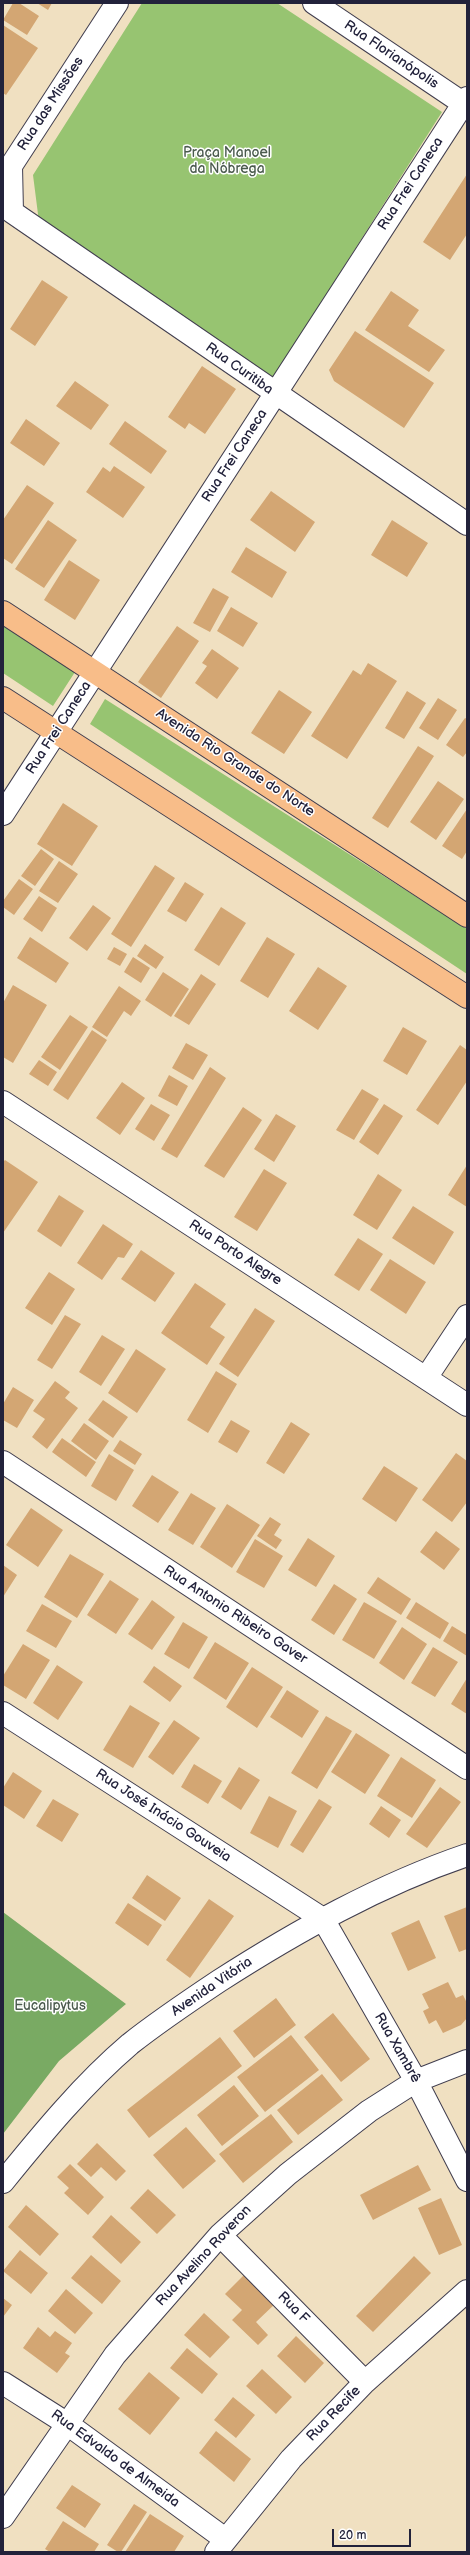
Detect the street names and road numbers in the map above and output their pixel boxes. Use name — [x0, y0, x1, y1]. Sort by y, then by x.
street label: Rua Florianópolis — [341, 17, 441, 93]
street label: Rua das Missões — [14, 54, 88, 154]
street label: Rua Frei Caneca — [375, 134, 447, 234]
street label: Rua Curitiba — [202, 339, 276, 399]
street label: Rua Frei Caneca — [199, 406, 271, 506]
street label: Rua Frei Caneca — [23, 678, 95, 778]
street label: Avenida Rio Grande do Norte — [153, 705, 317, 821]
street label: Rua Porto Alegre — [185, 1217, 285, 1289]
street label: Rua Antonio Ribeiro Gaver — [160, 1562, 310, 1668]
street label: Rua José Inácio Gouveia — [92, 1766, 234, 1866]
street label: Avenida Vitória — [168, 1954, 256, 2020]
street label: Rua Xambrê — [370, 2010, 424, 2086]
street label: Rua Avelino Roveron — [153, 2202, 255, 2310]
street label: Rua F — [274, 2289, 312, 2327]
street label: Rua Recife — [303, 2383, 365, 2445]
street label: Rua Edvaldo de Almeida — [47, 2407, 183, 2511]

